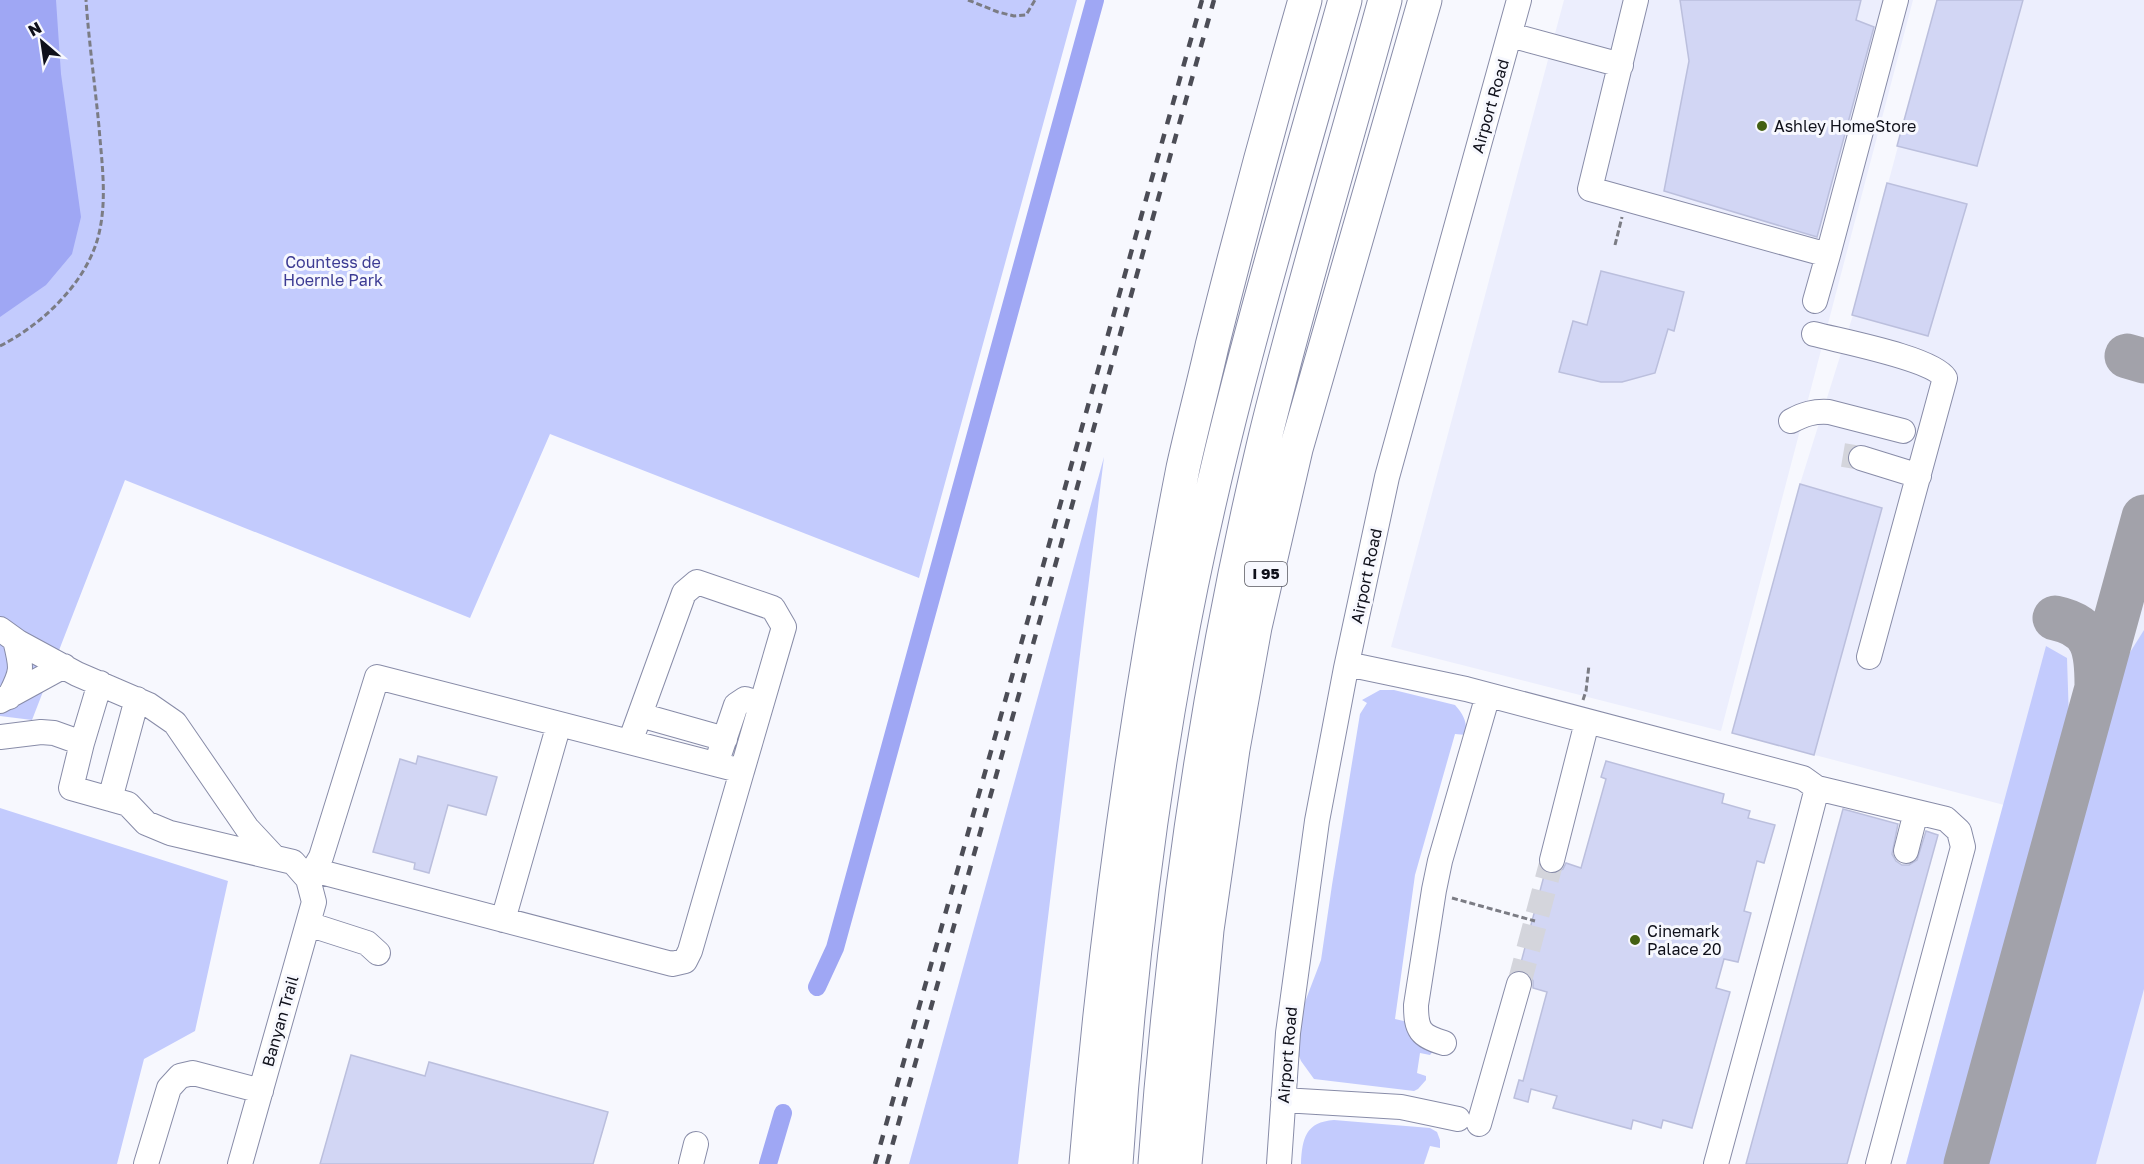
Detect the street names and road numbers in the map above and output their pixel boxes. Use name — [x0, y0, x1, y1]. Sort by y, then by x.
street label: Airport Road — [1467, 57, 1513, 155]
street label: Airport Road — [1346, 527, 1386, 625]
road number: I 95 — [1245, 562, 1287, 586]
street label: Banyan Trail — [257, 973, 303, 1069]
street label: Airport Road — [1273, 1006, 1301, 1104]

